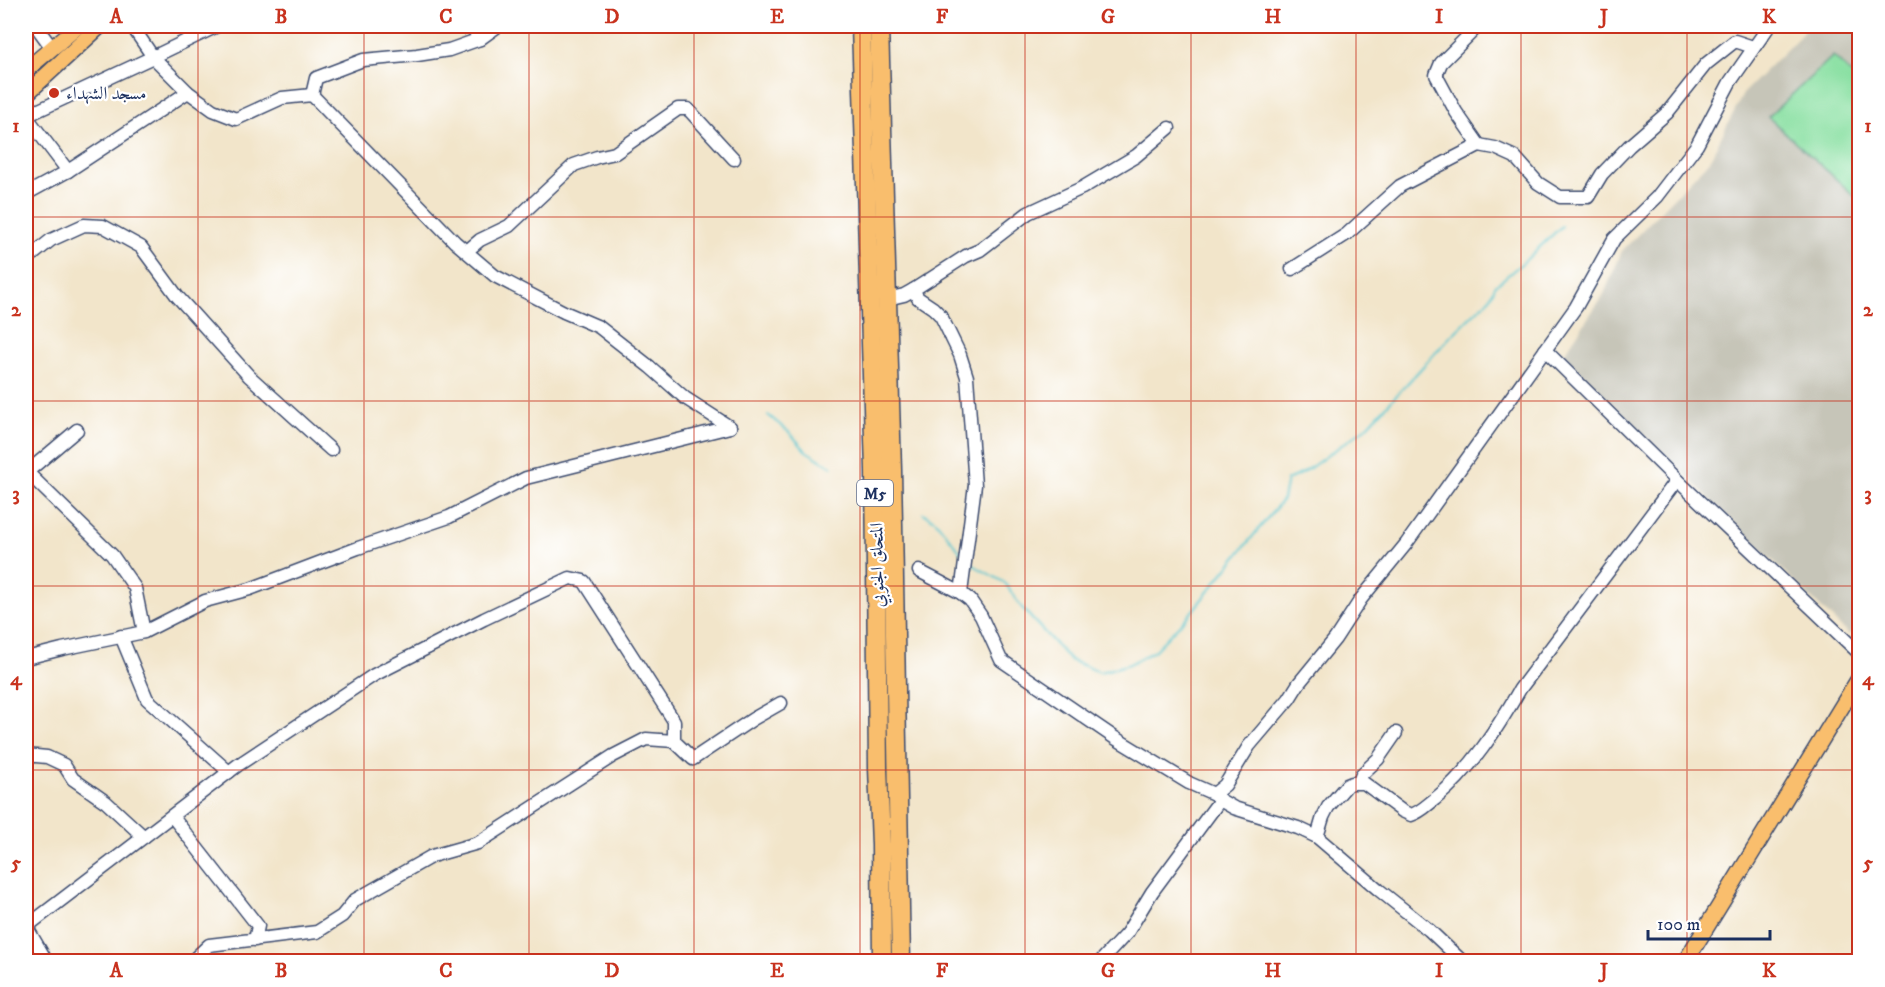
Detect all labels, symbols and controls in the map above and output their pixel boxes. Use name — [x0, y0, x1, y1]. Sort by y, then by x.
text: A — [109, 5, 124, 30]
text: B — [275, 5, 287, 30]
text: C — [439, 5, 453, 30]
text: D — [605, 5, 620, 30]
text: E — [770, 5, 784, 30]
text: F — [936, 5, 949, 30]
text: G — [1101, 5, 1115, 30]
text: H — [1265, 5, 1282, 30]
text: I — [1435, 5, 1443, 30]
text: J — [1598, 5, 1608, 30]
text: K — [1762, 5, 1777, 30]
place label: مسجد الشهداء — [66, 83, 147, 105]
marker: مسجد الشهداء — [47, 86, 61, 100]
text: 1 — [12, 114, 20, 139]
text: 1 — [1864, 114, 1872, 139]
text: 2 — [11, 298, 22, 323]
text: 2 — [1863, 298, 1874, 323]
road number: M5 — [857, 480, 893, 506]
text: 3 — [12, 482, 20, 507]
text: 3 — [1864, 482, 1872, 507]
street label: المتحلق الجنوبي — [866, 522, 893, 608]
text: 4 — [10, 667, 23, 692]
text: 4 — [1862, 667, 1875, 692]
text: 5 — [10, 851, 21, 876]
text: 5 — [1862, 851, 1873, 876]
scale bar — [1648, 903, 1770, 941]
text: 100 m — [1657, 914, 1700, 936]
text: A — [109, 959, 124, 984]
text: B — [275, 959, 287, 984]
text: C — [439, 959, 453, 984]
text: D — [605, 959, 620, 984]
text: E — [770, 959, 784, 984]
text: F — [936, 959, 949, 984]
text: G — [1101, 959, 1115, 984]
text: H — [1265, 959, 1282, 984]
text: I — [1435, 959, 1443, 984]
text: J — [1598, 959, 1608, 984]
text: K — [1762, 959, 1777, 984]

